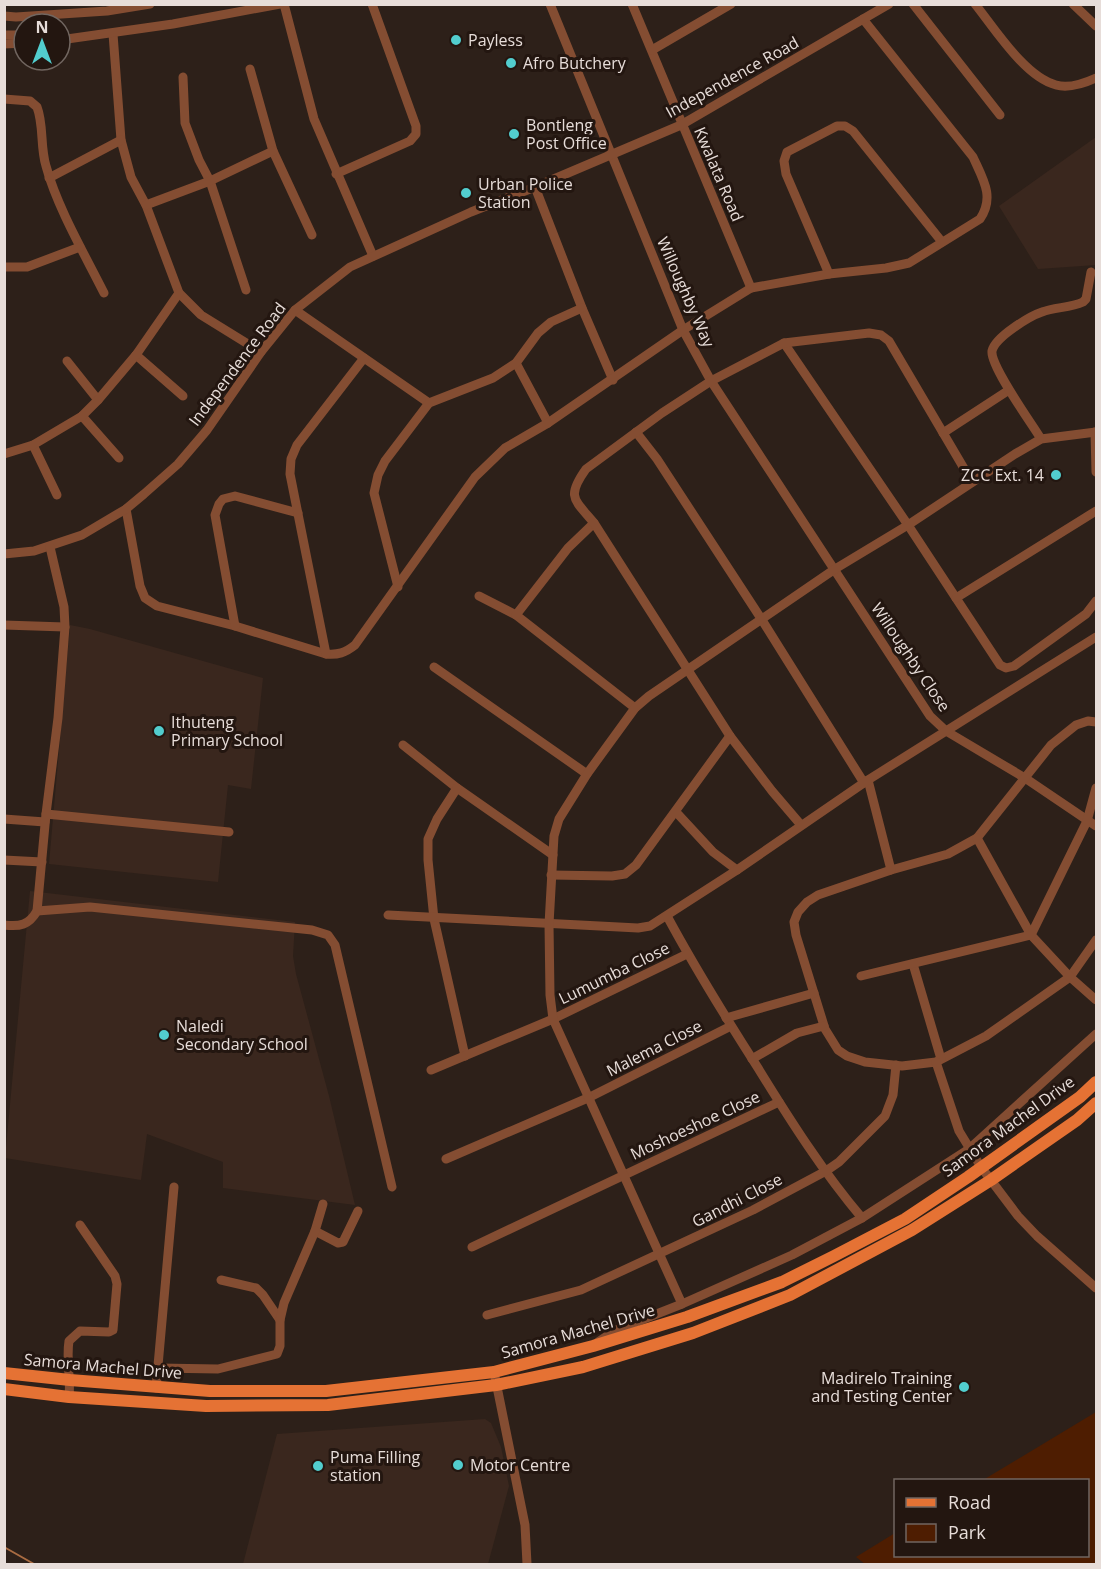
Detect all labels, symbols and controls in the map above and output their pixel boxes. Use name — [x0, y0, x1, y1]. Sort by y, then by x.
north arrow — [12, 12, 72, 72]
text: N — [35, 16, 49, 38]
place label: Payless — [468, 29, 523, 51]
street label: Independence Road — [661, 31, 803, 123]
marker: Payless — [449, 33, 463, 47]
place label: Afro Butchery — [523, 52, 627, 74]
marker: Afro Butchery — [504, 56, 518, 70]
place label: Bontleng Post Office — [526, 114, 607, 154]
street label: Kwalata Road — [689, 123, 749, 225]
marker: Bontleng Post Office — [507, 127, 521, 141]
place label: Urban Police Station — [478, 173, 573, 213]
marker: Urban Police Station — [459, 186, 473, 200]
street label: Willoughby Way — [652, 233, 721, 351]
street label: Independence Road — [183, 298, 291, 430]
place label: ZCC Ext. 14 — [961, 464, 1044, 486]
marker: ZCC Ext. 14 — [1049, 468, 1063, 482]
street label: Willoughby Close — [866, 598, 956, 716]
place label: Ithuteng Primary School — [171, 711, 283, 751]
marker: Ithuteng Primary School — [152, 724, 166, 738]
street label: Lumumba Close — [555, 937, 673, 1009]
street label: Malema Close — [602, 1014, 706, 1082]
place label: Naledi Secondary School — [176, 1015, 308, 1055]
marker: Naledi Secondary School — [157, 1028, 171, 1042]
street label: Samora Machel Drive — [937, 1070, 1079, 1182]
street label: Moshoeshoe Close — [627, 1085, 763, 1165]
street label: Gandhi Close — [688, 1168, 786, 1232]
street label: Samora Machel Drive — [499, 1299, 657, 1363]
street label: Samora Machel Drive — [23, 1348, 183, 1384]
place label: Madirelo Training and Testing Center — [811, 1367, 952, 1407]
marker: Madirelo Training and Testing Center — [957, 1380, 971, 1394]
place label: Puma Filling station — [330, 1446, 421, 1486]
place label: Motor Centre — [470, 1454, 570, 1476]
marker: Motor Centre — [451, 1458, 465, 1472]
marker: Puma Filling station — [311, 1459, 325, 1473]
legend — [894, 1479, 1089, 1557]
text: Road — [948, 1490, 991, 1514]
text: Park — [948, 1520, 986, 1544]

